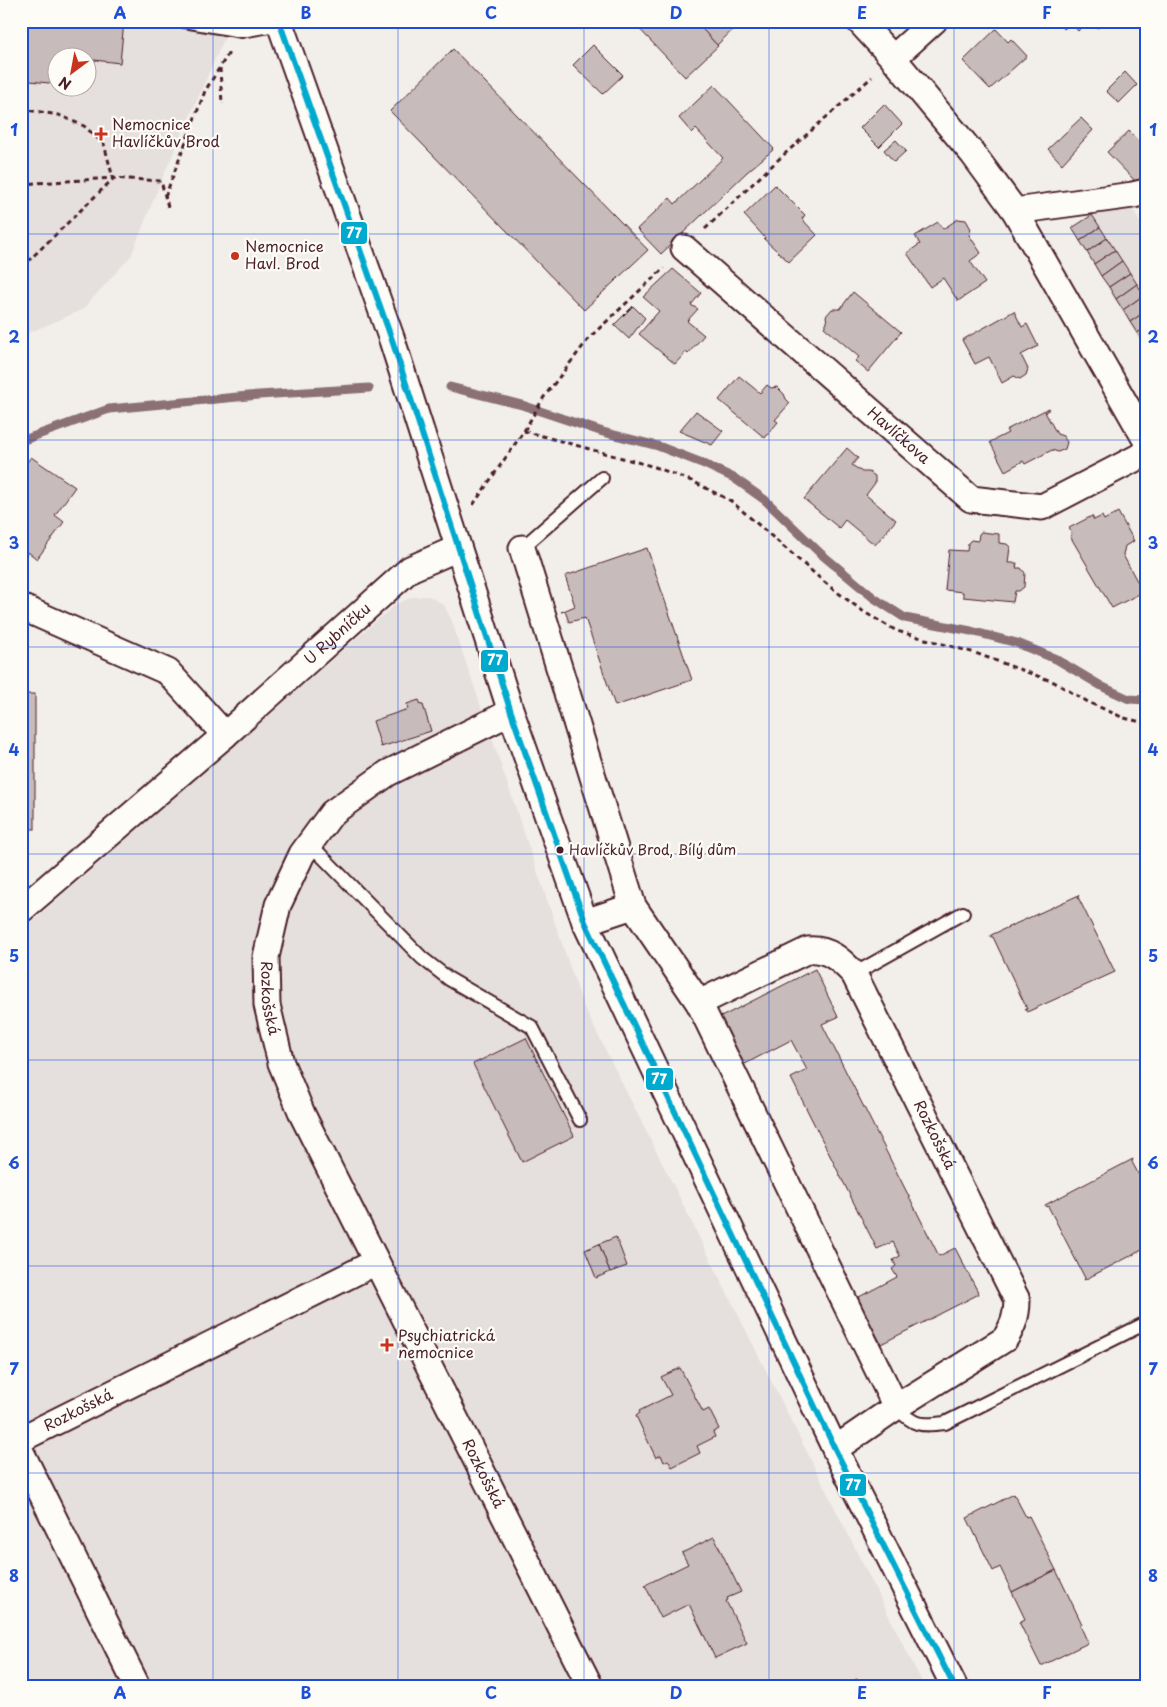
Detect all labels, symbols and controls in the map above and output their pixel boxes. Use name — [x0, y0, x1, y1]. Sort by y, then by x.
text: A — [114, 0, 127, 24]
text: B — [301, 0, 312, 24]
text: C — [485, 0, 497, 24]
text: D — [670, 0, 682, 24]
text: E — [857, 0, 867, 24]
text: F — [1042, 0, 1052, 24]
north arrow — [48, 48, 98, 98]
text: N — [55, 72, 75, 95]
place label: Nemocnice Havlíčkův Brod — [112, 112, 220, 152]
text: 1 — [10, 117, 18, 141]
text: 1 — [1149, 117, 1157, 141]
marker: Nemocnice Havlíčkův Brod — [94, 127, 108, 141]
line badge: 77 — [340, 221, 368, 245]
text: 77 — [346, 222, 362, 243]
place label: Nemocnice Havl. Brod — [245, 234, 324, 274]
marker: Nemocnice Havl. Brod — [229, 250, 241, 262]
text: 2 — [8, 324, 20, 348]
text: 2 — [1147, 324, 1159, 348]
street label: Havlíčkova — [863, 401, 937, 469]
text: 3 — [9, 530, 19, 554]
text: 3 — [1148, 530, 1158, 554]
street label: U Rybníčku — [298, 597, 375, 669]
line badge: 77 — [480, 649, 509, 673]
text: 77 — [487, 649, 503, 670]
text: 4 — [9, 737, 20, 761]
text: 4 — [1148, 737, 1159, 761]
place label: Havlíčkův Brod, Bílý dům — [569, 839, 736, 860]
marker: Havlíčkův Brod, Bílý dům — [555, 845, 565, 855]
text: 5 — [9, 943, 19, 967]
text: 5 — [1148, 943, 1158, 967]
street label: Rozkošská — [256, 961, 287, 1038]
line badge: 77 — [645, 1067, 674, 1091]
text: 77 — [651, 1068, 667, 1089]
street label: Rozkošská — [909, 1095, 963, 1173]
text: 6 — [8, 1150, 20, 1174]
text: 6 — [1147, 1150, 1159, 1174]
place label: Psychiatrická nemocnice — [398, 1323, 496, 1363]
marker: Psychiatrická nemocnice — [380, 1338, 394, 1352]
text: 7 — [9, 1356, 19, 1380]
text: 7 — [1148, 1356, 1158, 1380]
street label: Rozkošská — [39, 1382, 117, 1436]
street label: Rozkošská — [457, 1434, 512, 1512]
line badge: 77 — [839, 1473, 867, 1497]
text: 77 — [845, 1474, 861, 1495]
text: 8 — [9, 1563, 19, 1587]
text: 8 — [1148, 1563, 1158, 1587]
text: A — [114, 1680, 127, 1704]
text: B — [301, 1680, 312, 1704]
text: C — [485, 1680, 497, 1704]
text: D — [670, 1680, 682, 1704]
text: E — [857, 1680, 867, 1704]
text: F — [1042, 1680, 1052, 1704]

